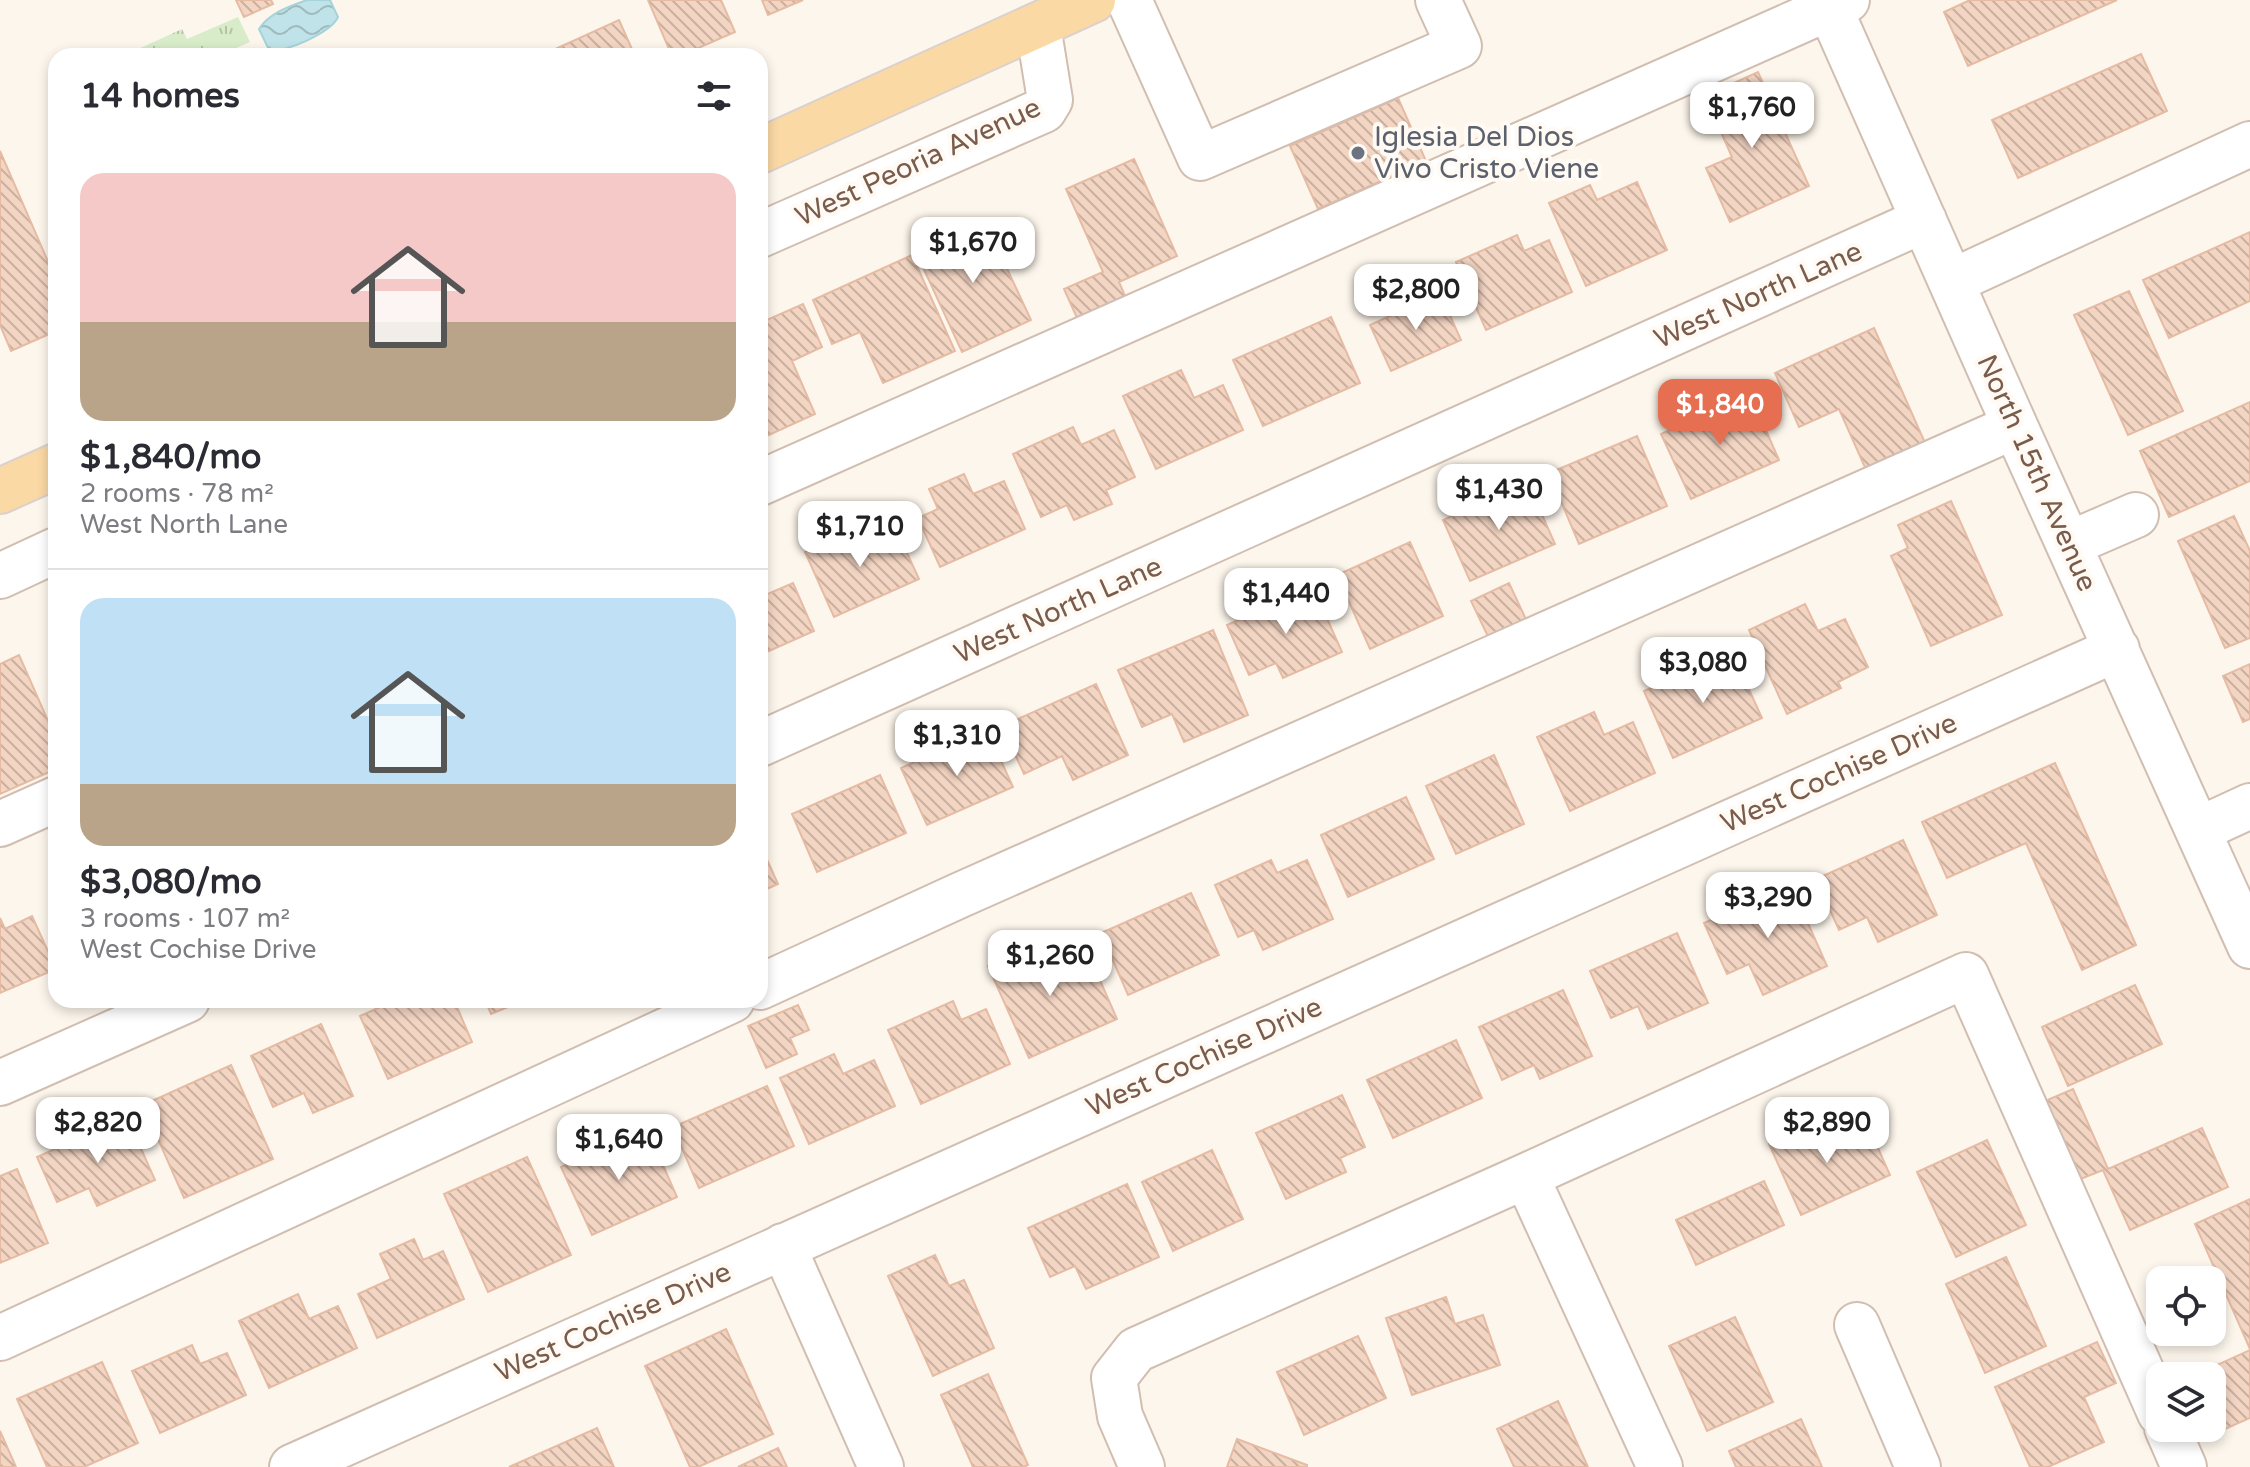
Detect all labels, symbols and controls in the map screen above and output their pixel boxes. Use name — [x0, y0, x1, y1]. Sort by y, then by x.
icon: filters — [692, 74, 736, 118]
text: 14 homes — [80, 76, 240, 117]
pin: $1,760 — [1687, 82, 1817, 150]
street label: West Peoria Avenue — [790, 90, 1046, 234]
text: $1,760 — [1708, 92, 1796, 123]
place label: Iglesia Del Dios Vivo Cristo Viene — [1374, 120, 1599, 186]
marker: Iglesia Del Dios Vivo Cristo Viene — [1349, 144, 1367, 162]
pin: $1,670 — [908, 217, 1038, 285]
icon: home — [336, 225, 480, 369]
text: $1,670 — [929, 227, 1017, 258]
street label: West North Lane — [1649, 234, 1867, 356]
pin: $2,800 — [1351, 264, 1481, 332]
text: $2,800 — [1372, 274, 1460, 305]
street label: North 15th Avenue — [1970, 349, 2104, 597]
pin: $1,840 — [1655, 379, 1785, 447]
text: $1,840 — [1676, 389, 1764, 420]
text: $1,840/mo — [80, 437, 261, 478]
pin: $1,430 — [1434, 464, 1564, 532]
text: $1,430 — [1455, 474, 1543, 505]
text: 2 rooms · 78 m² — [80, 478, 274, 509]
pin: $1,710 — [795, 501, 925, 569]
text: West North Lane — [80, 509, 288, 540]
text: $1,710 — [816, 511, 904, 542]
street label: West North Lane — [949, 549, 1167, 671]
pin: $1,440 — [1221, 568, 1351, 636]
text: $1,440 — [1242, 578, 1330, 609]
pin: $3,080 — [1638, 637, 1768, 705]
text: $3,080 — [1659, 647, 1747, 678]
icon: home — [336, 650, 480, 794]
street label: West Cochise Drive — [1716, 706, 1962, 840]
pin: $1,310 — [892, 710, 1022, 778]
text: $1,310 — [913, 720, 1001, 751]
text: $3,080/mo — [80, 862, 262, 903]
pin: $3,290 — [1703, 872, 1833, 940]
text: $3,290 — [1724, 882, 1812, 913]
text: 3 rooms · 107 m² — [80, 903, 290, 934]
pin: $1,260 — [985, 930, 1115, 998]
text: West Cochise Drive — [80, 934, 317, 965]
text: $1,260 — [1006, 940, 1094, 971]
street label: West Cochise Drive — [1081, 990, 1327, 1124]
pin: $2,820 — [33, 1097, 163, 1165]
pin: $2,890 — [1762, 1097, 1892, 1165]
text: $2,820 — [54, 1107, 142, 1138]
text: $2,890 — [1783, 1107, 1871, 1138]
pin: $1,640 — [554, 1114, 684, 1182]
text: $1,640 — [575, 1124, 663, 1155]
street label: West Cochise Drive — [490, 1255, 736, 1389]
map controls — [2146, 1266, 2226, 1442]
button: locate — [2146, 1266, 2226, 1346]
button: layers — [2146, 1362, 2226, 1442]

